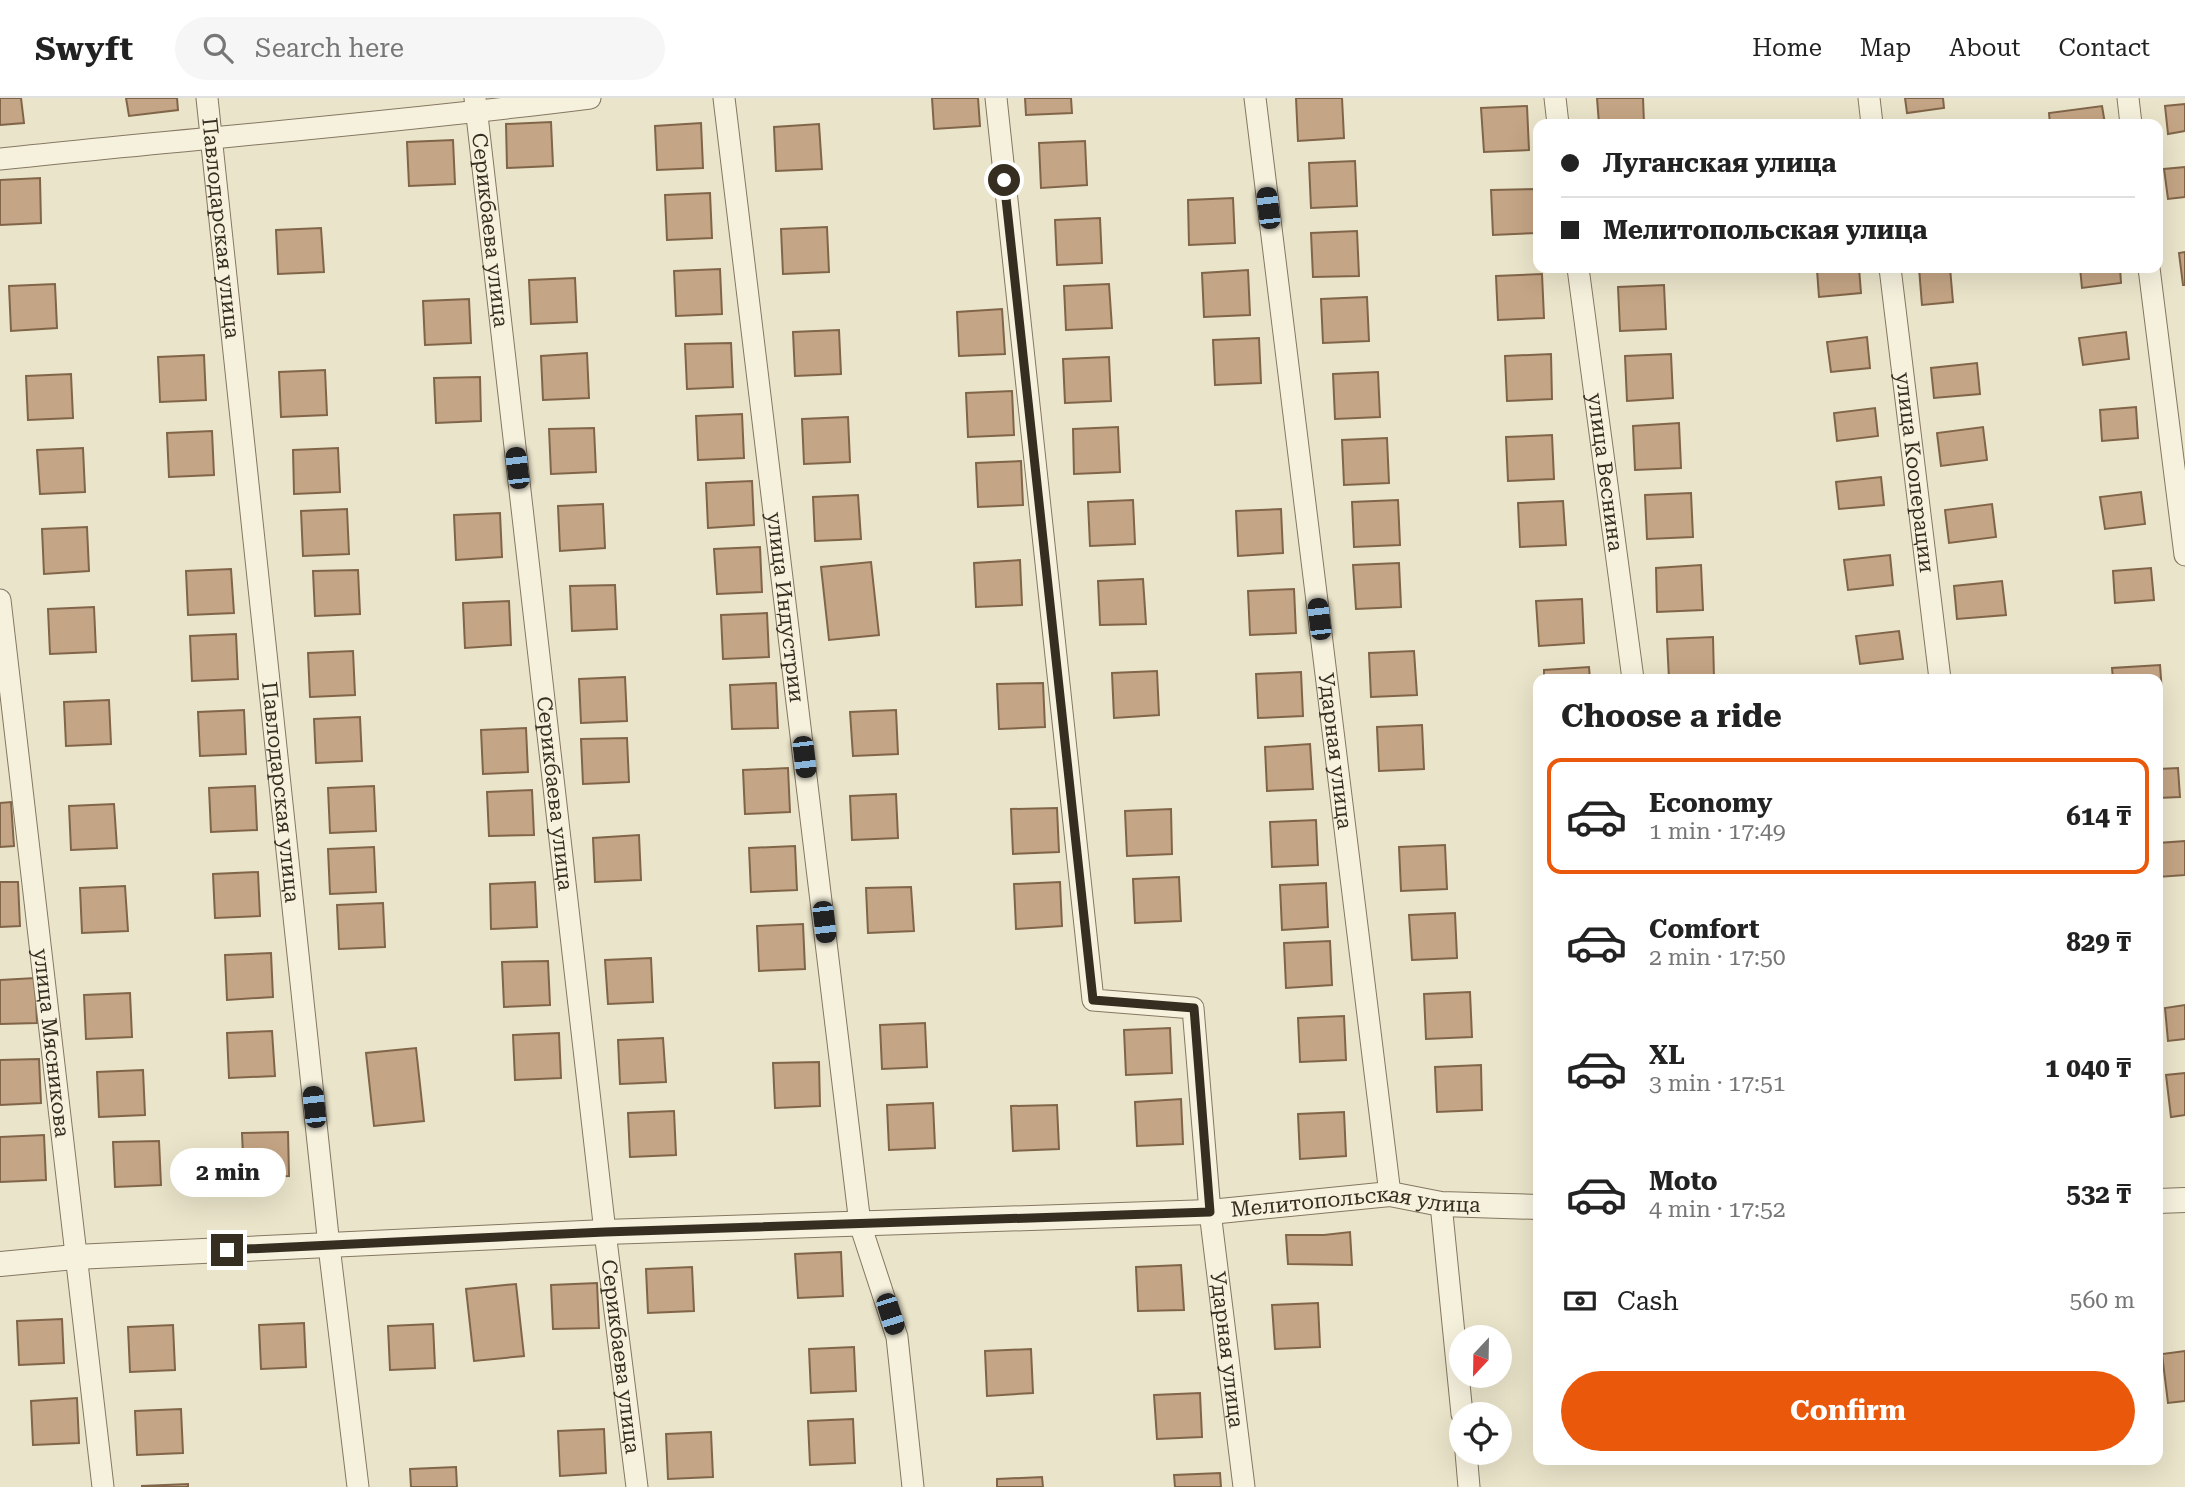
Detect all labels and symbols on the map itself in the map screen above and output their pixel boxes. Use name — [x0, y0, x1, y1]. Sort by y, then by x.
street label: Павлодарская улица — [197, 117, 245, 341]
street label: Серикбаева улица — [467, 132, 513, 329]
route start — [988, 164, 1020, 196]
car — [1256, 186, 1281, 230]
street label: улица Кооперации — [1891, 371, 1939, 574]
street label: улица Веснина — [1583, 391, 1628, 554]
car — [505, 446, 530, 490]
street label: улица Индустрии — [762, 511, 809, 704]
car — [1307, 597, 1332, 641]
street label: Ударная улица — [1314, 671, 1357, 831]
street label: Павлодарская улица — [257, 680, 304, 904]
street label: Серикбаева улица — [532, 695, 578, 893]
car — [792, 735, 817, 779]
car — [812, 900, 837, 944]
street label: улица Мясникова — [29, 947, 74, 1139]
car — [302, 1085, 327, 1129]
callout: 2 min — [169, 1148, 285, 1198]
street label: Мелитопольская улица — [1230, 1182, 1482, 1222]
route end — [211, 1234, 243, 1266]
street label: Серикбаева улица — [597, 1258, 645, 1456]
street label: Ударная улица — [1205, 1270, 1249, 1430]
car — [874, 1291, 907, 1337]
north arrow — [1449, 1325, 1512, 1388]

